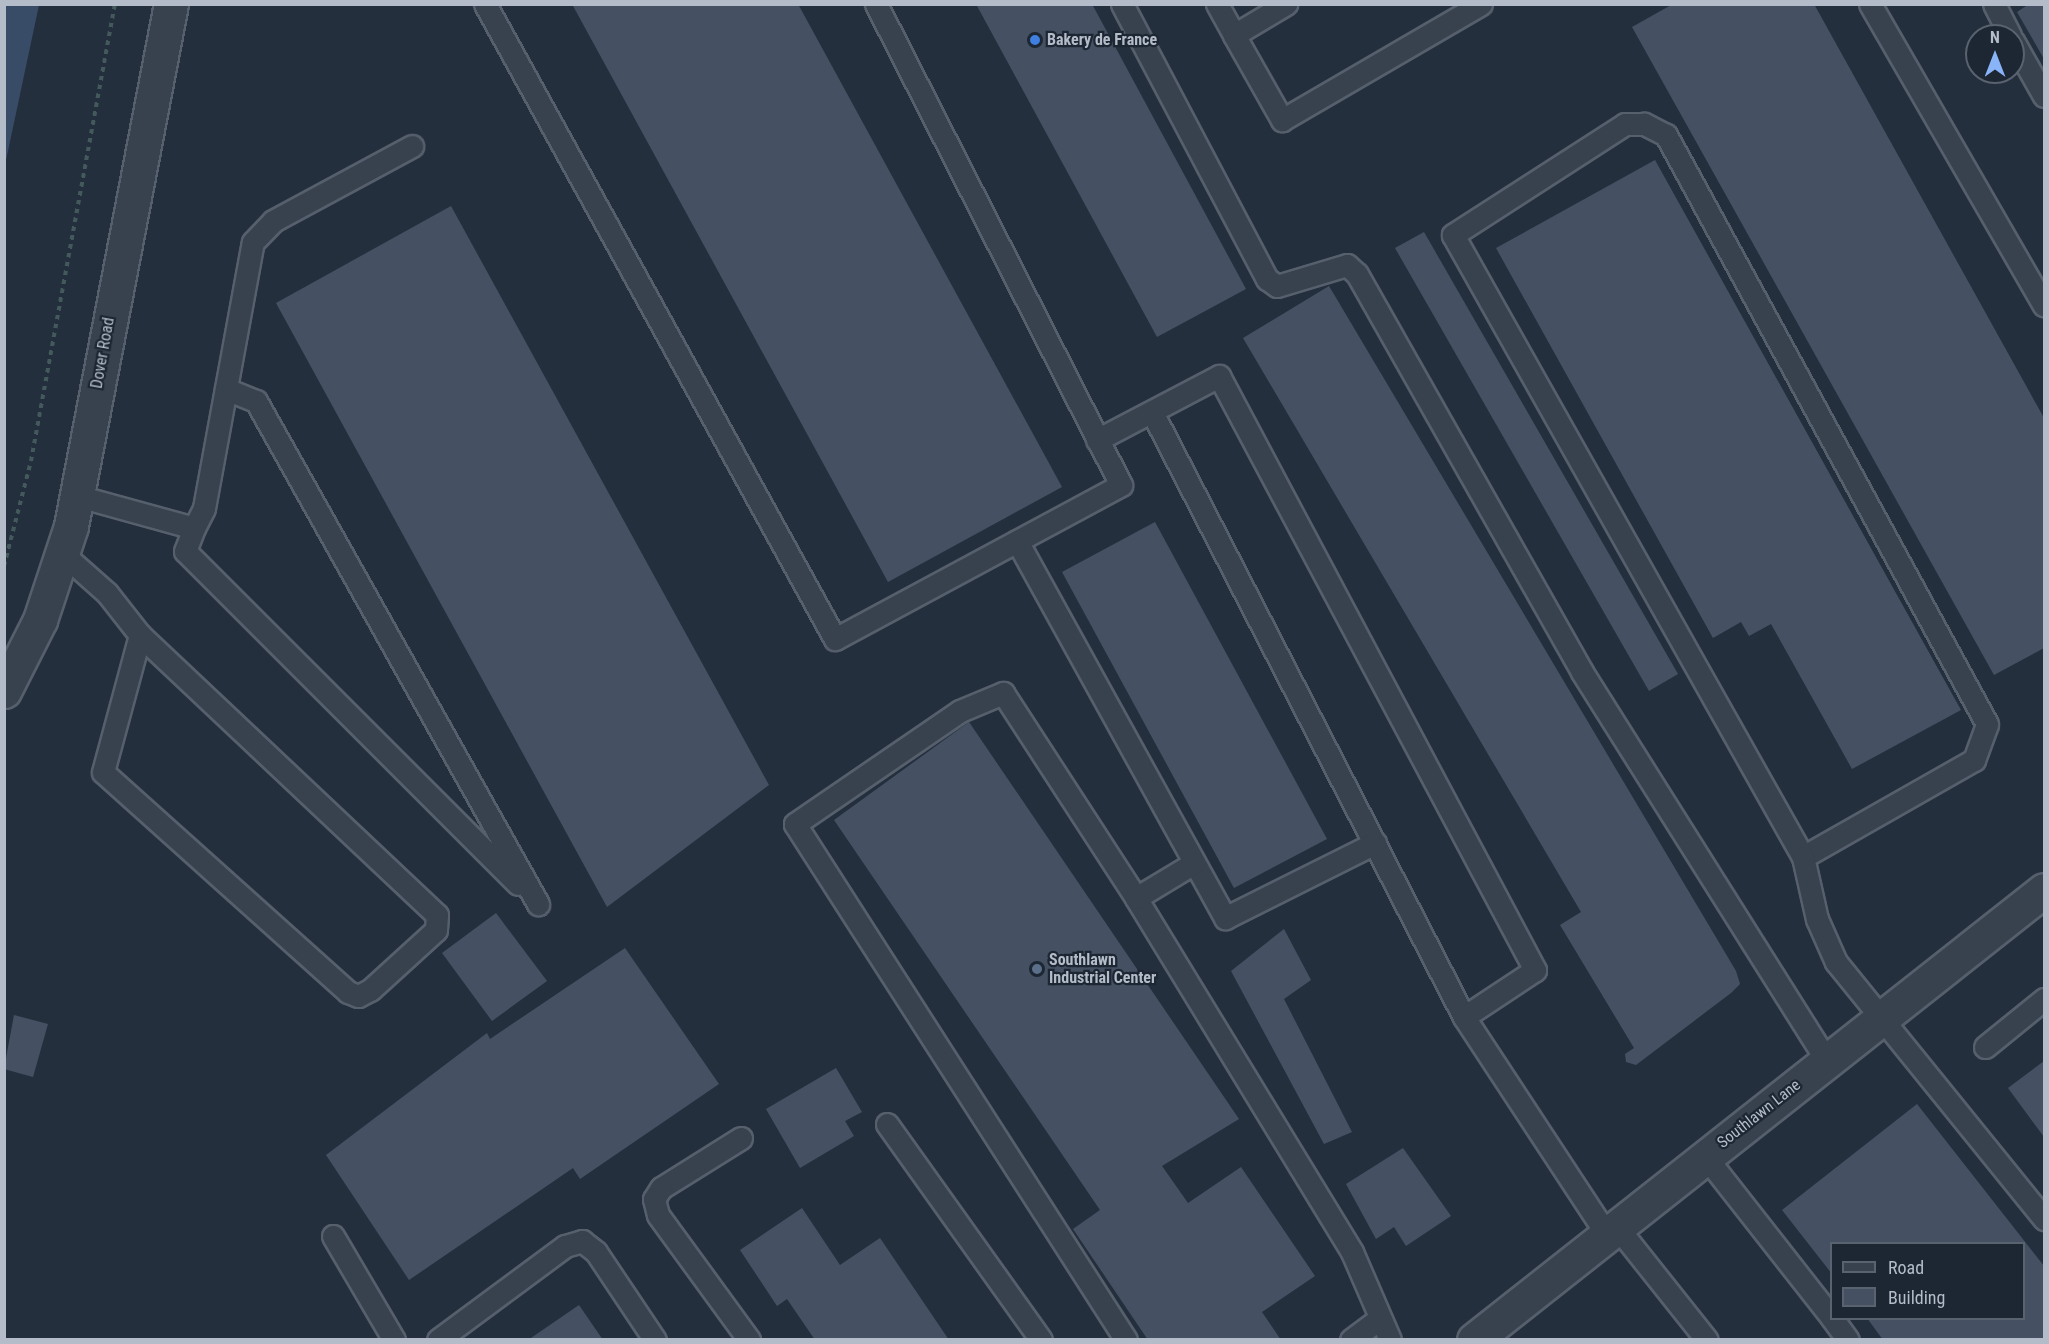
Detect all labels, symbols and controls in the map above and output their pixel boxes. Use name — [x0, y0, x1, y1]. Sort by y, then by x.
north arrow — [1965, 24, 2025, 84]
text: N — [1990, 28, 2000, 47]
place label: Bakery de France — [1047, 30, 1157, 50]
marker: Bakery de France — [1028, 33, 1042, 47]
street label: Dover Road — [87, 316, 119, 390]
place label: Southlawn Industrial Center — [1049, 950, 1156, 988]
marker: Southlawn Industrial Center — [1030, 962, 1044, 976]
street label: Southlawn Lane — [1714, 1076, 1804, 1152]
legend — [1830, 1242, 2025, 1320]
text: Road — [1888, 1257, 1924, 1278]
text: Building — [1888, 1287, 1945, 1308]

